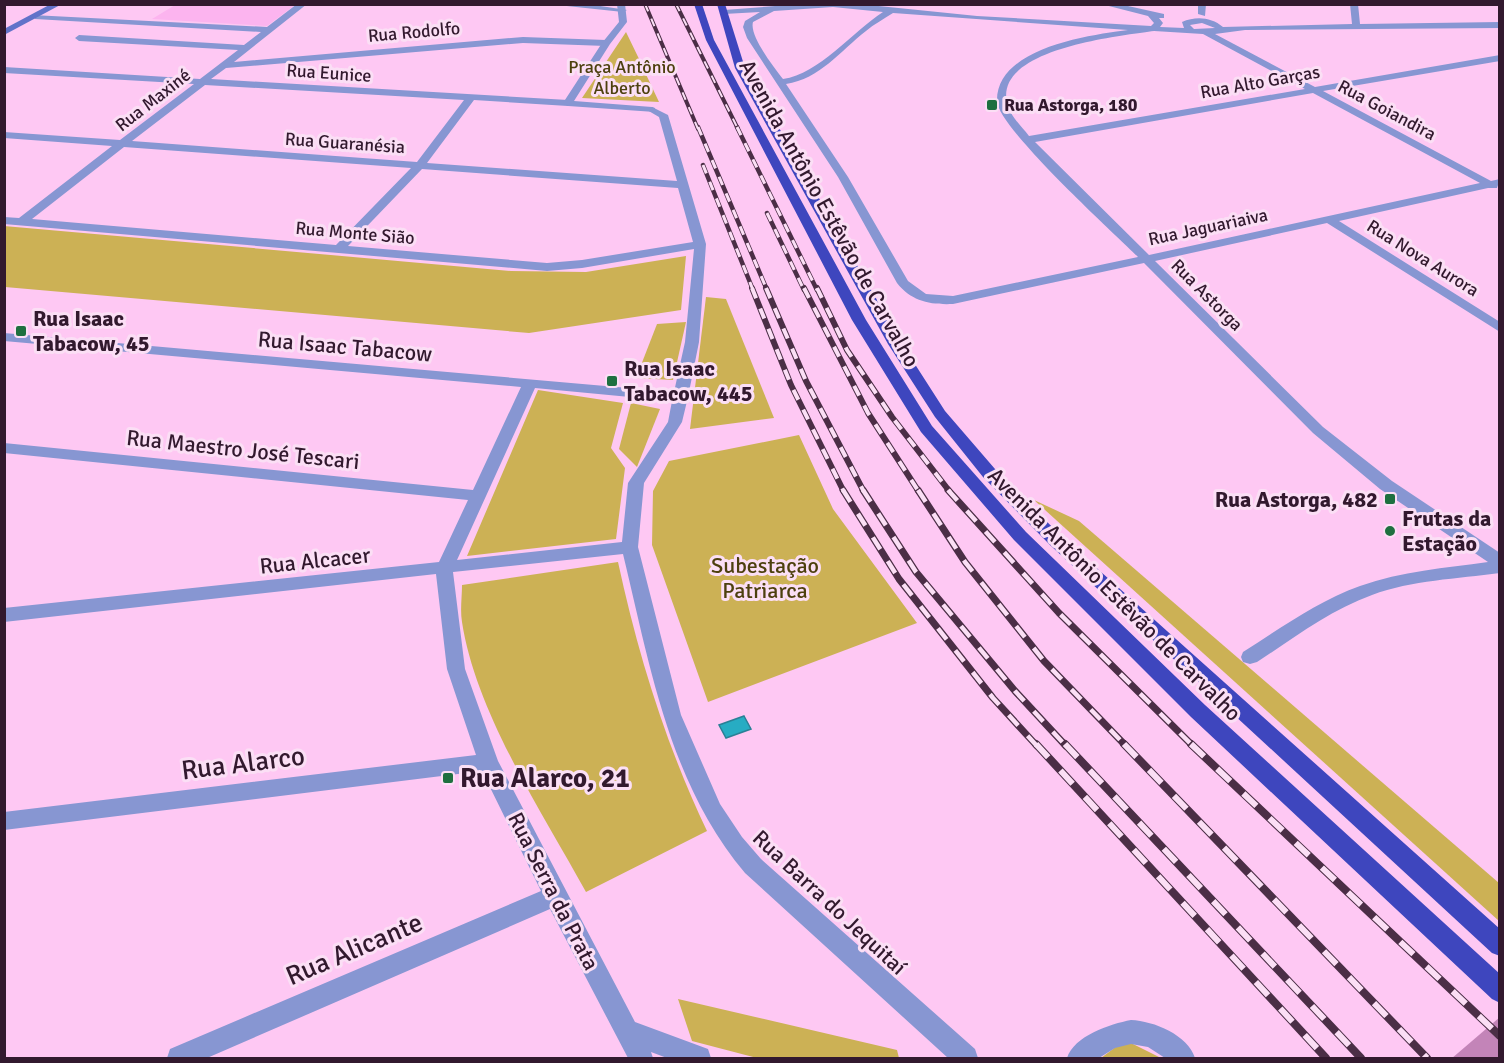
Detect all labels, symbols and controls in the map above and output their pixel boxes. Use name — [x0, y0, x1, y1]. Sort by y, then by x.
street label: Rua Rodolfo — [367, 17, 461, 47]
street label: Avenida Antônio Estêvão de Carvalho — [734, 55, 926, 372]
park label: Praça Antônio Alberto — [568, 56, 676, 99]
street label: Rua Eunice — [286, 59, 372, 87]
street label: Rua Alto Garças — [1198, 61, 1322, 103]
street label: Rua Maxiné — [111, 64, 195, 136]
street label: Rua Goiandira — [1334, 75, 1440, 145]
place label: Rua Astorga, 180 — [1004, 94, 1138, 116]
marker: Rua Astorga, 180 — [985, 98, 999, 112]
street label: Rua Guaranésia — [284, 128, 406, 158]
street label: Rua Jaguariaiva — [1146, 204, 1270, 250]
street label: Rua Nova Aurora — [1363, 215, 1483, 301]
street label: Rua Monte Sião — [295, 217, 415, 249]
street label: Rua Astorga — [1166, 254, 1248, 336]
place label: Rua Isaac Tabacow, 45 — [33, 305, 150, 357]
marker: Rua Isaac Tabacow, 45 — [14, 324, 28, 338]
street label: Rua Isaac Tabacow — [257, 325, 433, 368]
place label: Rua Isaac Tabacow, 445 — [624, 355, 753, 407]
marker: Rua Isaac Tabacow, 445 — [605, 374, 619, 388]
street label: Rua Maestro José Tescari — [125, 424, 361, 475]
street label: Avenida Antônio Estêvão de Carvalho — [982, 462, 1247, 727]
place label: Rua Astorga, 482 — [1215, 486, 1378, 513]
marker: Rua Astorga, 482 — [1383, 492, 1397, 506]
place label: Frutas da Estação — [1402, 505, 1491, 557]
marker: Frutas da Estação — [1383, 524, 1397, 538]
street label: Rua Alcacer — [258, 541, 372, 580]
park label: Subestação Patriarca — [711, 552, 819, 604]
street label: Rua Alarco — [180, 740, 307, 787]
place label: Rua Alarco, 21 — [460, 762, 630, 795]
marker: Rua Alarco, 21 — [441, 771, 455, 785]
street label: Rua Serra da Prata — [502, 808, 605, 975]
street label: Rua Barra do Jequitaí — [747, 824, 912, 981]
street label: Rua Alicante — [281, 906, 427, 993]

